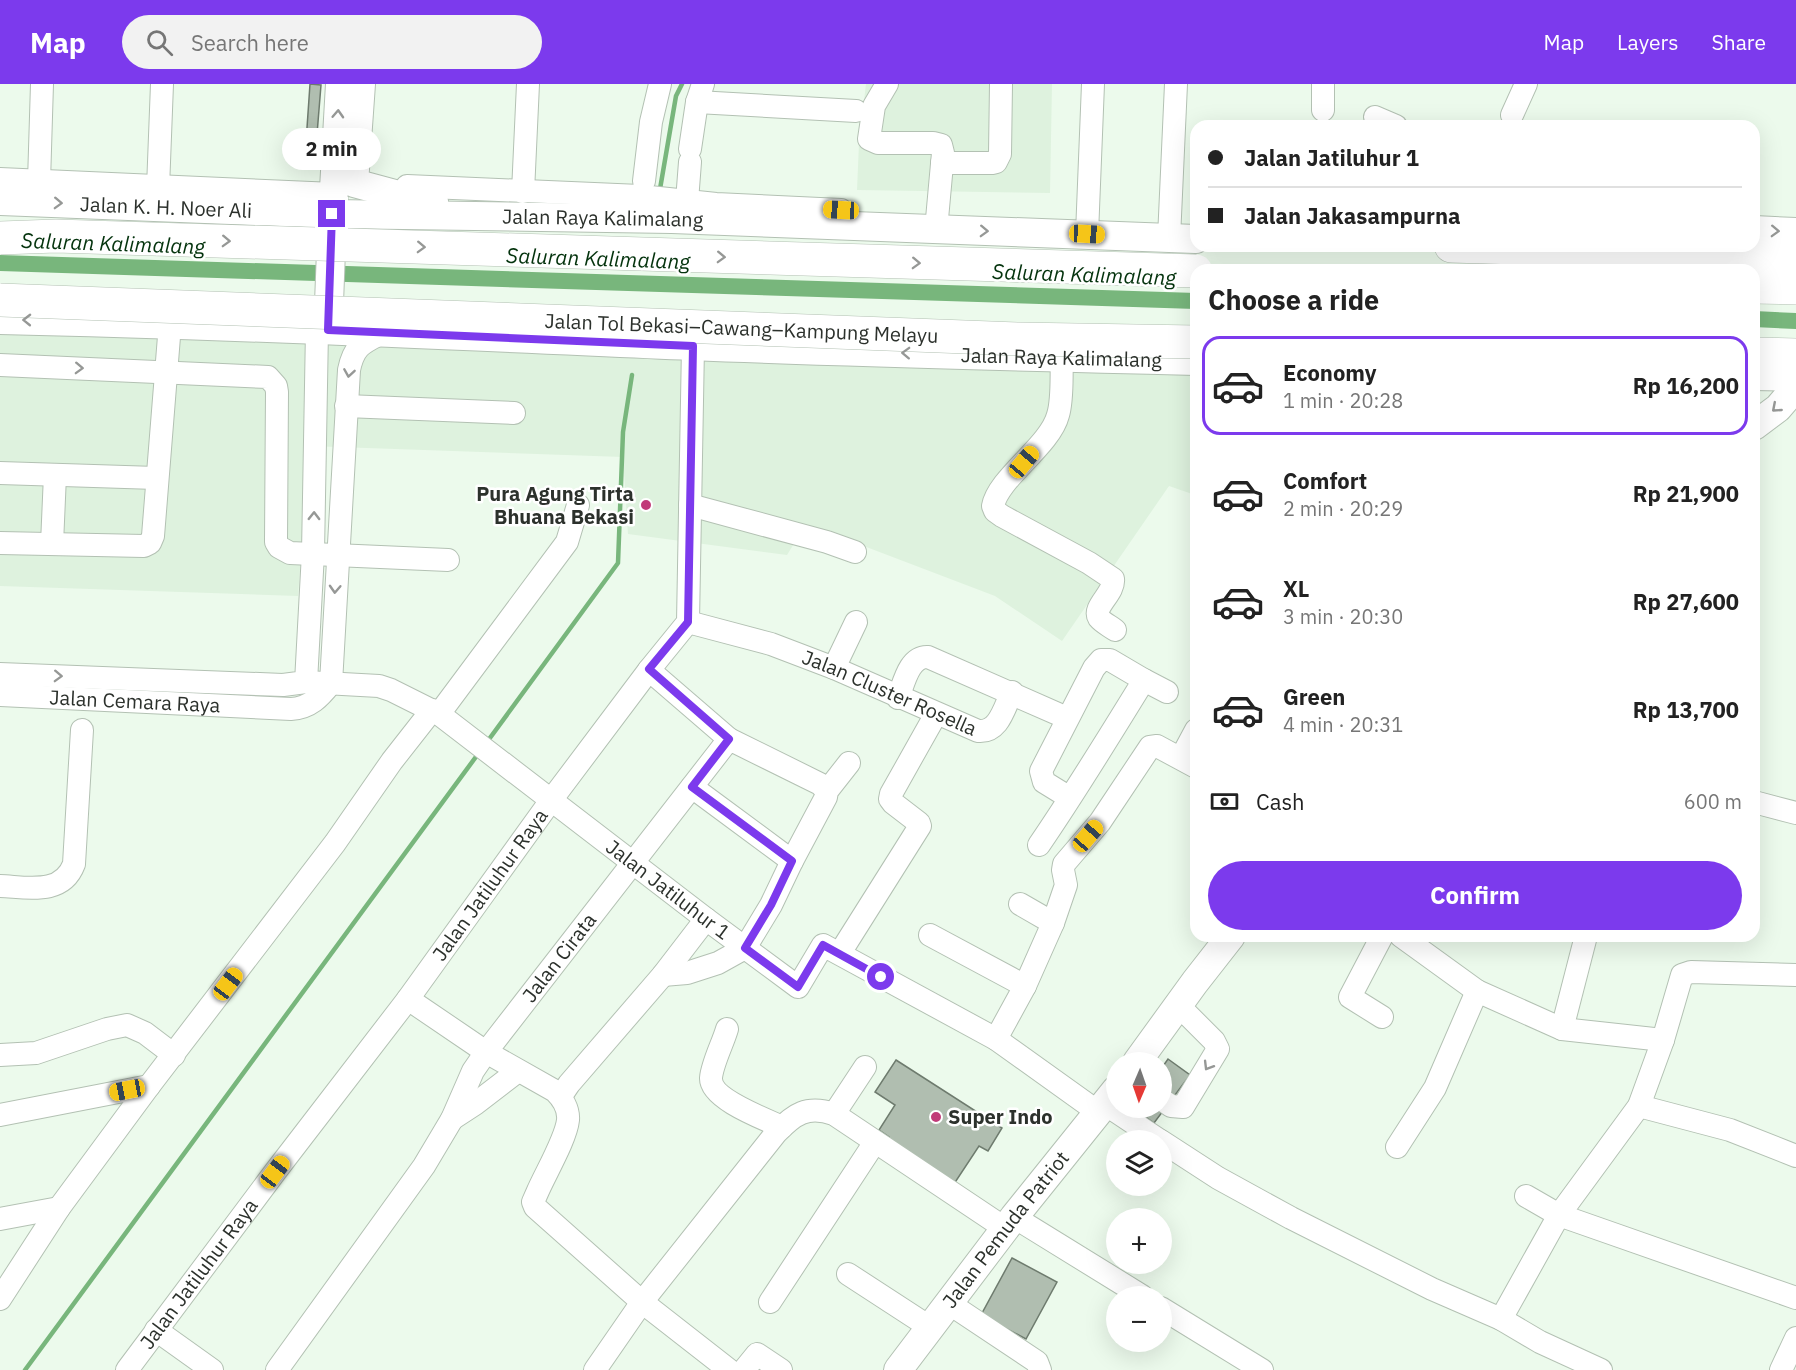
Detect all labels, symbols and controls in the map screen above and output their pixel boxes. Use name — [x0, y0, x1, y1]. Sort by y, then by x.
search box — [122, 15, 542, 69]
text: Map — [30, 24, 86, 61]
icon: search — [143, 26, 176, 59]
text: Search here — [191, 28, 309, 57]
text: Map — [1544, 28, 1584, 56]
text: Layers — [1617, 28, 1679, 56]
text: Share — [1712, 28, 1766, 56]
one-way arrow — [332, 109, 345, 118]
callout: 2 min — [282, 127, 382, 169]
text: 2 min — [305, 135, 358, 162]
text: Jalan Jatiluhur 1 — [1244, 143, 1419, 172]
street label: Jalan K. H. Noer Ali — [79, 190, 252, 224]
one-way arrow — [54, 197, 63, 210]
route end — [318, 200, 345, 227]
car — [823, 200, 859, 220]
text: Jalan Jakasampurna — [1244, 201, 1461, 230]
street label: Jalan Raya Kalimalang — [502, 203, 704, 233]
car — [1069, 224, 1105, 244]
one-way arrow — [979, 225, 988, 237]
one-way arrow — [1770, 225, 1779, 237]
water label: Saluran Kalimalang — [21, 226, 207, 260]
one-way arrow — [222, 235, 231, 248]
one-way arrow — [417, 241, 426, 254]
water label: Saluran Kalimalang — [506, 241, 692, 275]
one-way arrow — [717, 250, 726, 263]
one-way arrow — [912, 256, 921, 269]
water label: Saluran Kalimalang — [992, 257, 1178, 291]
text: Choose a ride — [1208, 282, 1379, 317]
street label: Jalan Tol Bekasi–Cawang–Kampung Melayu — [544, 307, 939, 349]
one-way arrow — [23, 314, 32, 327]
street label: Jalan Raya Kalimalang — [960, 341, 1163, 373]
one-way arrow — [902, 347, 911, 360]
text: Economy — [1283, 358, 1377, 387]
icon: car — [1211, 359, 1265, 413]
one-way arrow — [75, 362, 84, 374]
one-way arrow — [344, 369, 356, 378]
text: Rp 16,200 — [1633, 371, 1739, 400]
text: 1 min · 20:28 — [1283, 387, 1403, 414]
one-way arrow — [1772, 401, 1783, 412]
car — [1006, 442, 1042, 482]
text: Comfort — [1283, 466, 1367, 495]
icon: car — [1211, 467, 1265, 521]
text: Rp 21,900 — [1633, 479, 1739, 508]
place label: Pura Agung Tirta Bhuana Bekasi — [476, 480, 634, 530]
text: 2 min · 20:29 — [1283, 495, 1403, 522]
marker: Pura Agung Tirta Bhuana Bekasi — [639, 498, 653, 512]
one-way arrow — [307, 511, 320, 520]
text: XL — [1283, 574, 1309, 603]
icon: car — [1211, 575, 1265, 629]
one-way arrow — [329, 584, 342, 593]
text: Rp 27,600 — [1633, 587, 1739, 616]
text: 3 min · 20:30 — [1283, 603, 1403, 630]
street label: Jalan Cluster Rosella — [798, 643, 982, 742]
one-way arrow — [54, 670, 63, 683]
text: Green — [1283, 682, 1345, 711]
street label: Jalan Cemara Raya — [49, 683, 221, 719]
icon: car — [1211, 683, 1265, 737]
text: Rp 13,700 — [1633, 695, 1739, 724]
text: 4 min · 20:31 — [1283, 711, 1403, 738]
icon: cash — [1208, 785, 1241, 818]
text: Cash — [1256, 787, 1305, 816]
text: 600 m — [1684, 788, 1742, 815]
street label: Jalan Jatiluhur Raya — [426, 803, 554, 966]
car — [1069, 817, 1107, 855]
street label: Jalan Jatiluhur 1 — [601, 833, 736, 945]
button: Confirm — [1208, 861, 1742, 930]
street label: Jalan Cirata — [516, 907, 602, 1008]
route start — [867, 963, 894, 990]
car — [210, 964, 246, 1004]
north arrow — [1106, 1052, 1172, 1118]
map controls — [1106, 1052, 1172, 1352]
one-way arrow — [1203, 1060, 1215, 1070]
car — [108, 1078, 146, 1102]
place label: Super Indo — [948, 1103, 1053, 1130]
marker: Super Indo — [929, 1110, 943, 1124]
button: layers — [1106, 1130, 1172, 1196]
street label: Jalan Pemuda Patriot — [936, 1145, 1075, 1313]
car — [257, 1152, 293, 1192]
street label: Jalan Jatiluhur Raya — [133, 1193, 264, 1354]
button: + — [1106, 1208, 1172, 1274]
button: − — [1106, 1286, 1172, 1352]

